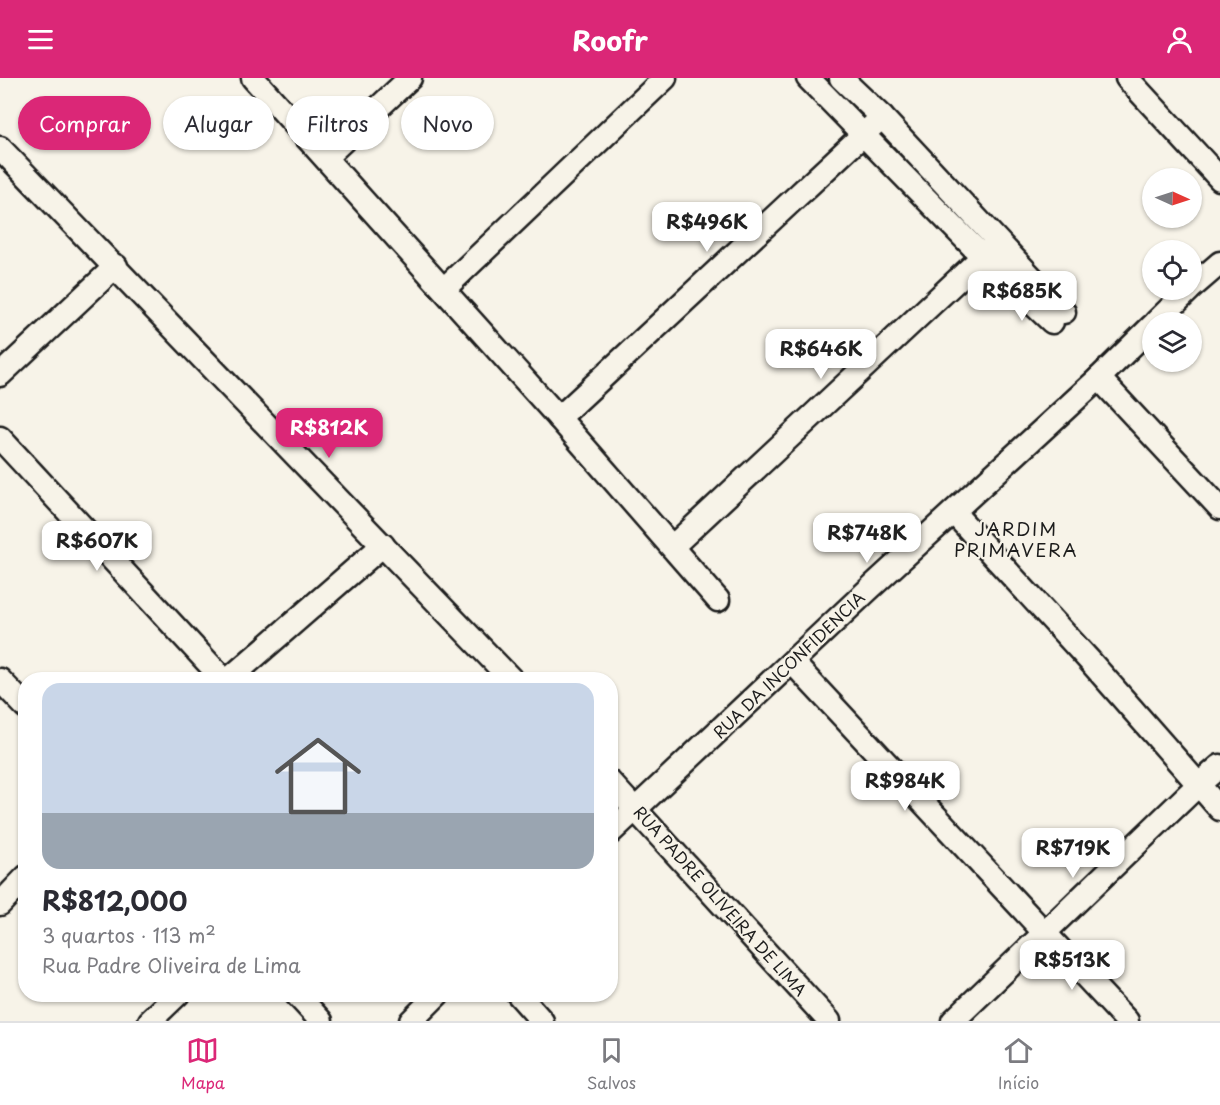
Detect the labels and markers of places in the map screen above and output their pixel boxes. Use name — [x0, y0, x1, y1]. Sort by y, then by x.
pin: R$496K — [658, 202, 756, 253]
pin: R$685K — [973, 271, 1071, 322]
pin: R$646K — [772, 329, 870, 380]
pin: R$812K — [280, 408, 378, 459]
pin: R$748K — [818, 513, 916, 564]
pin: R$607K — [48, 521, 146, 572]
pin: R$984K — [856, 761, 954, 812]
pin: R$719K — [1024, 828, 1122, 879]
pin: R$513K — [1023, 940, 1121, 991]

